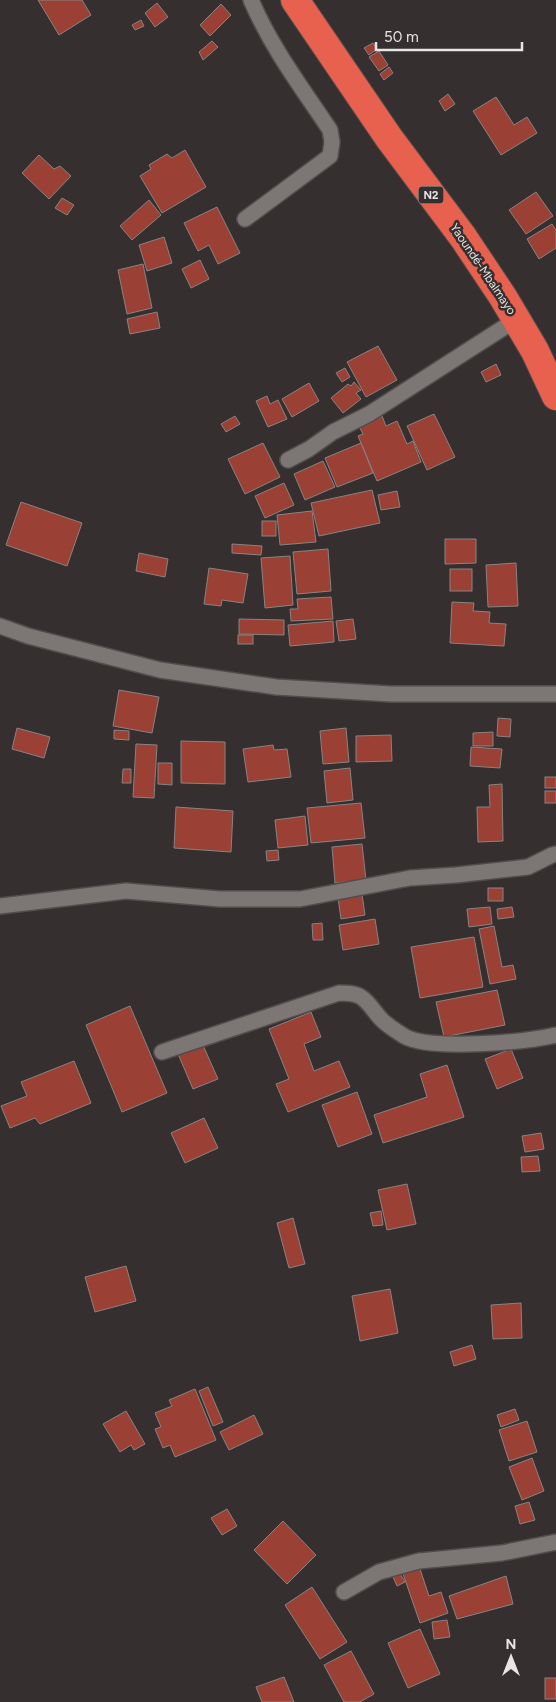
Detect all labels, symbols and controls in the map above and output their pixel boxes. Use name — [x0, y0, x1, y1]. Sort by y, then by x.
scale bar — [376, 20, 522, 52]
text: 50 m — [384, 28, 419, 46]
road number: N2 — [418, 186, 444, 204]
street label: Yaoundé-Mbalmayo — [447, 221, 519, 317]
north arrow — [486, 1632, 536, 1682]
text: N — [506, 1636, 516, 1653]

